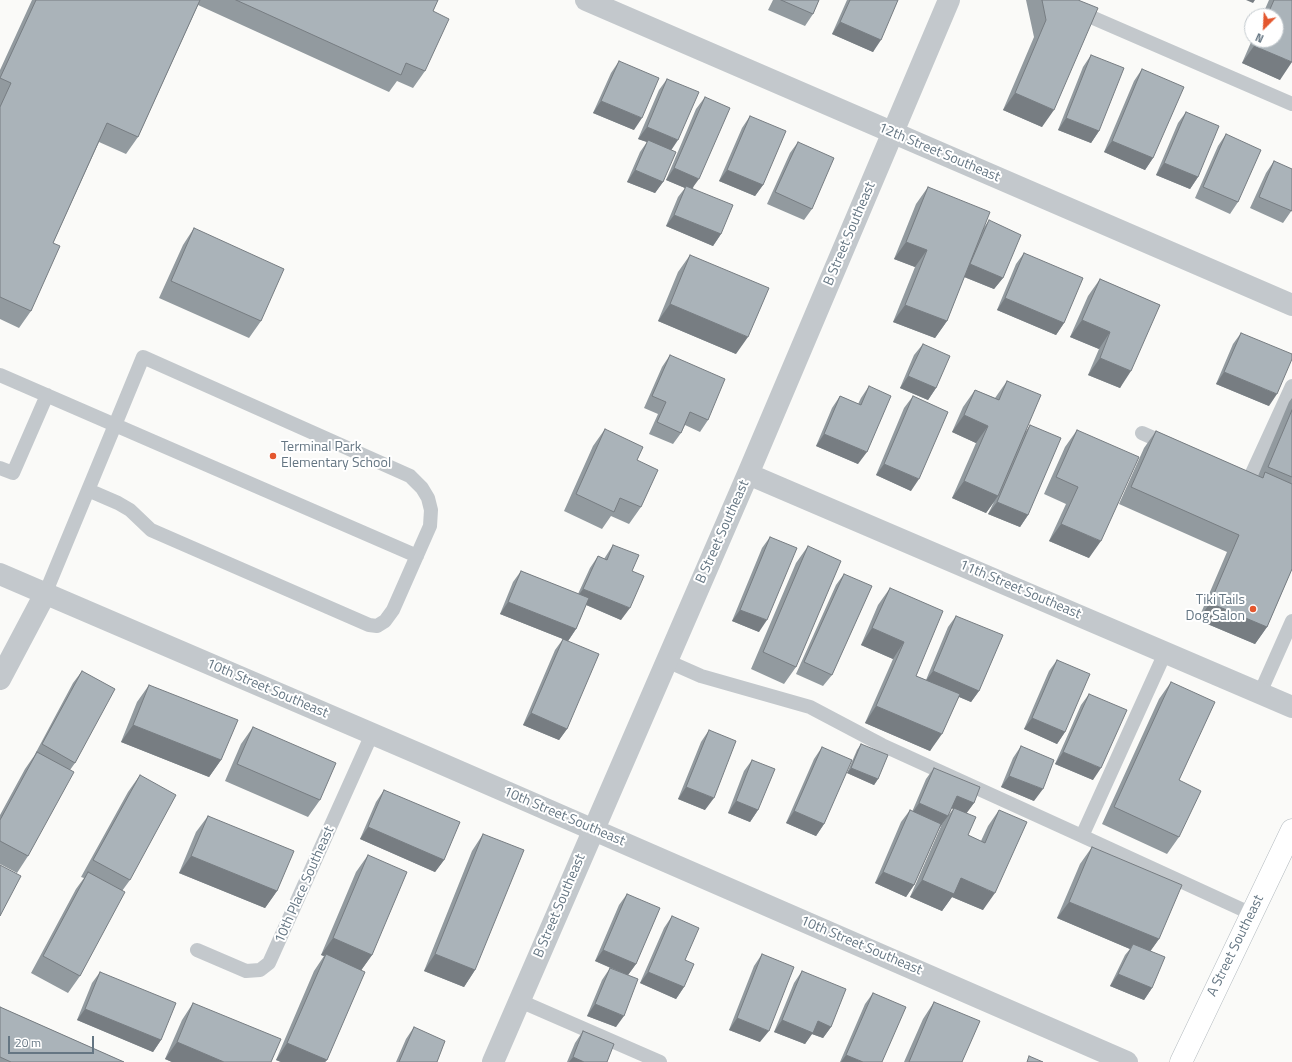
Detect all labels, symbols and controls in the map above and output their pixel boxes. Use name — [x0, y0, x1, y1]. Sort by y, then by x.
north arrow — [1244, 8, 1284, 48]
text: N — [1253, 29, 1266, 47]
street label: 12th Street Southeast — [876, 120, 1002, 186]
street label: B Street Southeast — [821, 180, 879, 288]
place label: Terminal Park Elementary School — [281, 440, 391, 472]
marker: Terminal Park Elementary School — [268, 451, 278, 461]
street label: B Street Southeast — [693, 478, 753, 586]
street label: 11th Street Southeast — [957, 557, 1083, 623]
place label: Tiki Tails Dog Salon — [1186, 593, 1245, 626]
marker: Tiki Tails Dog Salon — [1248, 604, 1258, 614]
street label: 10th Street Southeast — [204, 656, 330, 722]
street label: 10th Street Southeast — [501, 784, 627, 850]
street label: 10th Place Southeast — [272, 824, 338, 946]
street label: B Street Southeast — [531, 852, 589, 960]
street label: A Street Southeast — [1204, 892, 1268, 1000]
street label: 10th Street Southeast — [798, 913, 924, 979]
scale bar — [10, 1028, 96, 1054]
text: 20 m — [15, 1033, 41, 1052]

